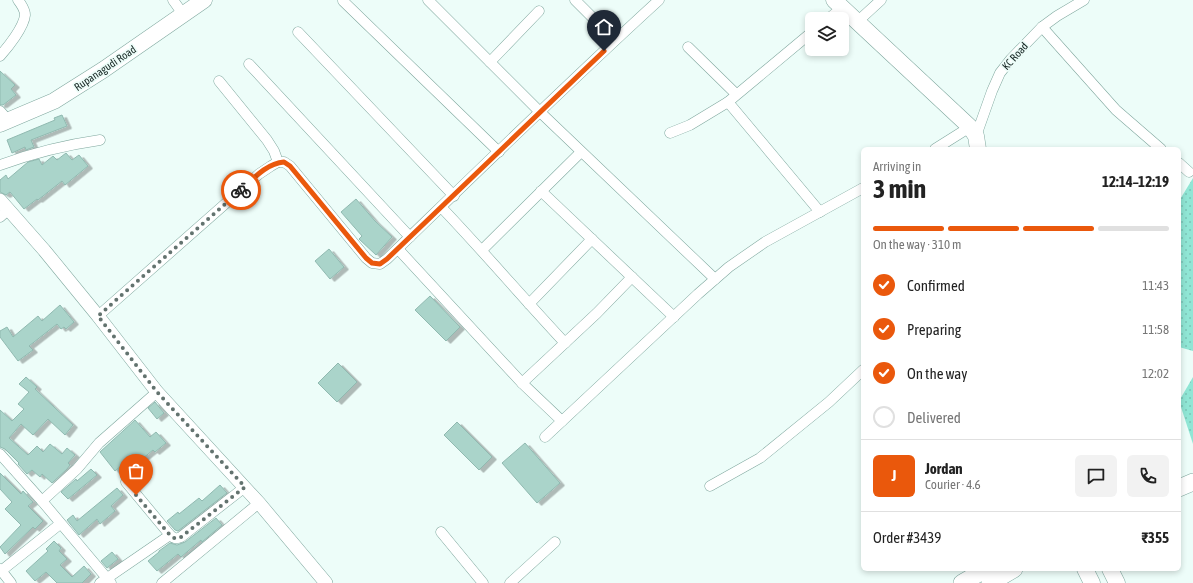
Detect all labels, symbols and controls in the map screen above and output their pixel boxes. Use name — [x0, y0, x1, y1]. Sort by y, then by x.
pin — [587, 10, 621, 51]
map controls — [805, 12, 849, 56]
button: layers — [805, 12, 849, 56]
icon: home — [593, 16, 615, 38]
street label: KC Road — [1000, 40, 1030, 72]
street label: Rupanagudi Road — [72, 43, 138, 93]
text: Arriving in — [873, 159, 921, 174]
courier — [221, 170, 261, 210]
text: 12:14–12:19 — [1102, 173, 1169, 190]
text: 3 min — [873, 174, 926, 204]
icon: bike — [230, 179, 252, 201]
text: On the way · 310 m — [873, 237, 961, 252]
icon: check — [873, 274, 895, 296]
text: Confirmed — [907, 277, 965, 294]
text: 11:43 — [1142, 278, 1169, 293]
icon: check — [873, 318, 895, 340]
text: Preparing — [907, 321, 961, 338]
text: 11:58 — [1142, 322, 1169, 337]
icon: check — [873, 362, 895, 384]
text: On the way — [907, 365, 968, 382]
text: 12:02 — [1142, 366, 1169, 381]
text: Delivered — [907, 409, 961, 426]
pin — [119, 454, 153, 495]
button: chat — [1075, 455, 1117, 497]
button: phone — [1127, 455, 1169, 497]
icon: bag — [125, 460, 147, 482]
text: Jordan — [925, 460, 963, 477]
text: J — [892, 467, 896, 484]
text: Courier · 4.6 — [925, 477, 981, 492]
text: Order #3439 — [873, 529, 941, 546]
text: ₹355 — [1141, 529, 1169, 546]

